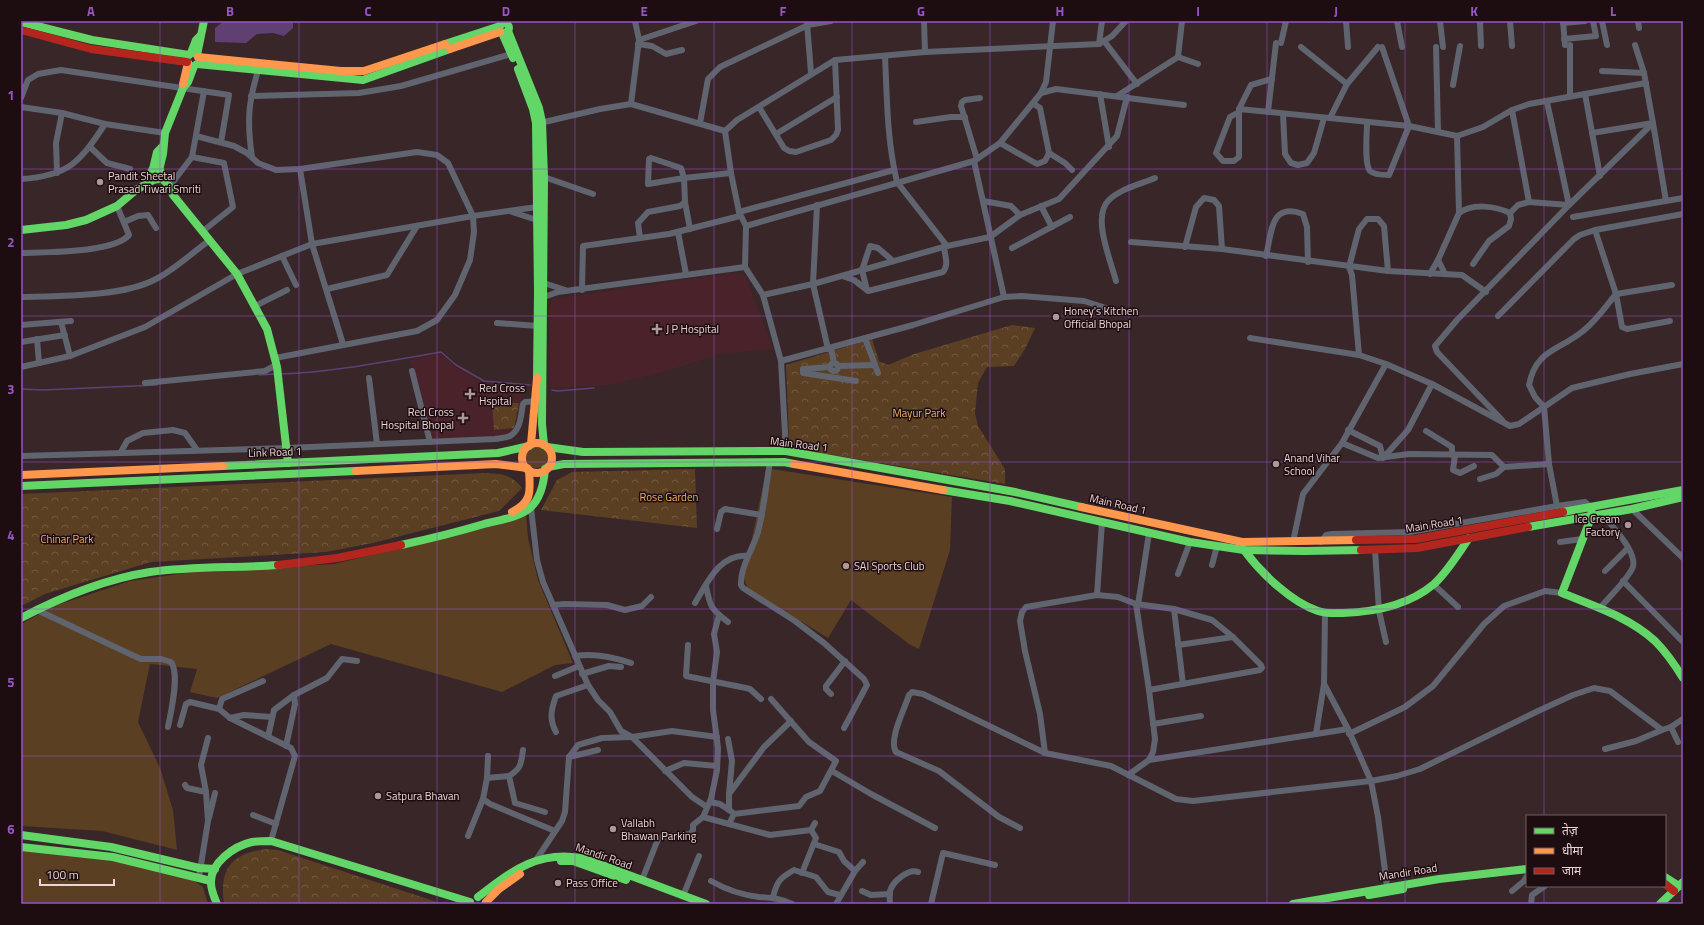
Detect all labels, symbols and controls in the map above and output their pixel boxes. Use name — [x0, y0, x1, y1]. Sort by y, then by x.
text: A — [87, 1, 95, 21]
text: B — [226, 1, 234, 21]
text: C — [364, 1, 372, 21]
text: D — [502, 1, 510, 21]
text: E — [640, 1, 648, 21]
text: F — [780, 1, 787, 21]
text: G — [917, 1, 925, 21]
text: H — [1056, 1, 1064, 21]
text: I — [1196, 1, 1200, 21]
text: J — [1334, 1, 1338, 21]
text: K — [1470, 1, 1478, 21]
text: L — [1610, 1, 1616, 21]
text: 1 — [7, 85, 15, 105]
place label: Pandit Sheetal Prasad Tiwari Smriti — [108, 168, 201, 197]
marker: Pandit Sheetal Prasad Tiwari Smriti — [95, 177, 105, 187]
text: 2 — [7, 232, 15, 252]
place label: Honey's Kitchen Official Bhopal — [1064, 303, 1138, 332]
marker: Honey's Kitchen Official Bhopal — [1051, 312, 1061, 322]
place label: J P Hospital — [666, 321, 719, 337]
marker: J P Hospital — [651, 323, 663, 335]
text: 3 — [7, 379, 15, 399]
place label: Red Cross Hspital — [479, 380, 525, 409]
marker: Red Cross Hspital — [464, 388, 476, 400]
place label: Red Cross Hospital Bhopal — [381, 404, 454, 433]
park label: Mayur Park — [892, 405, 946, 421]
marker: Red Cross Hospital Bhopal — [457, 412, 469, 424]
street label: Main Road 1 — [769, 433, 829, 455]
street label: Link Road 1 — [248, 443, 302, 461]
place label: Anand Vihar School — [1284, 450, 1340, 479]
marker: Anand Vihar School — [1271, 459, 1281, 469]
park label: Rose Garden — [640, 489, 698, 505]
street label: Main Road 1 — [1088, 490, 1148, 518]
place label: Ice Cream Factory — [1575, 511, 1621, 540]
street label: Main Road 1 — [1404, 512, 1464, 536]
marker: Ice Cream Factory — [1623, 520, 1633, 530]
text: 4 — [7, 525, 15, 545]
park label: Chinar Park — [41, 531, 94, 547]
place label: SAI Sports Club — [854, 558, 925, 574]
marker: SAI Sports Club — [841, 561, 851, 571]
text: 5 — [7, 672, 15, 692]
place label: Satpura Bhavan — [386, 788, 460, 804]
marker: Satpura Bhavan — [373, 791, 383, 801]
place label: Vallabh Bhawan Parking — [621, 815, 697, 844]
legend — [1526, 815, 1666, 887]
text: 6 — [7, 819, 15, 839]
text: तेज़ — [1562, 821, 1579, 840]
marker: Vallabh Bhawan Parking — [608, 824, 618, 834]
street label: Mandir Road — [574, 839, 635, 873]
text: धीमा — [1562, 841, 1584, 860]
street label: Mandir Road — [1378, 859, 1439, 885]
scale bar — [40, 861, 114, 887]
text: जाम — [1562, 861, 1582, 880]
text: 100 m — [46, 865, 79, 884]
place label: Pass Office — [566, 875, 618, 891]
marker: Pass Office — [553, 878, 563, 888]

